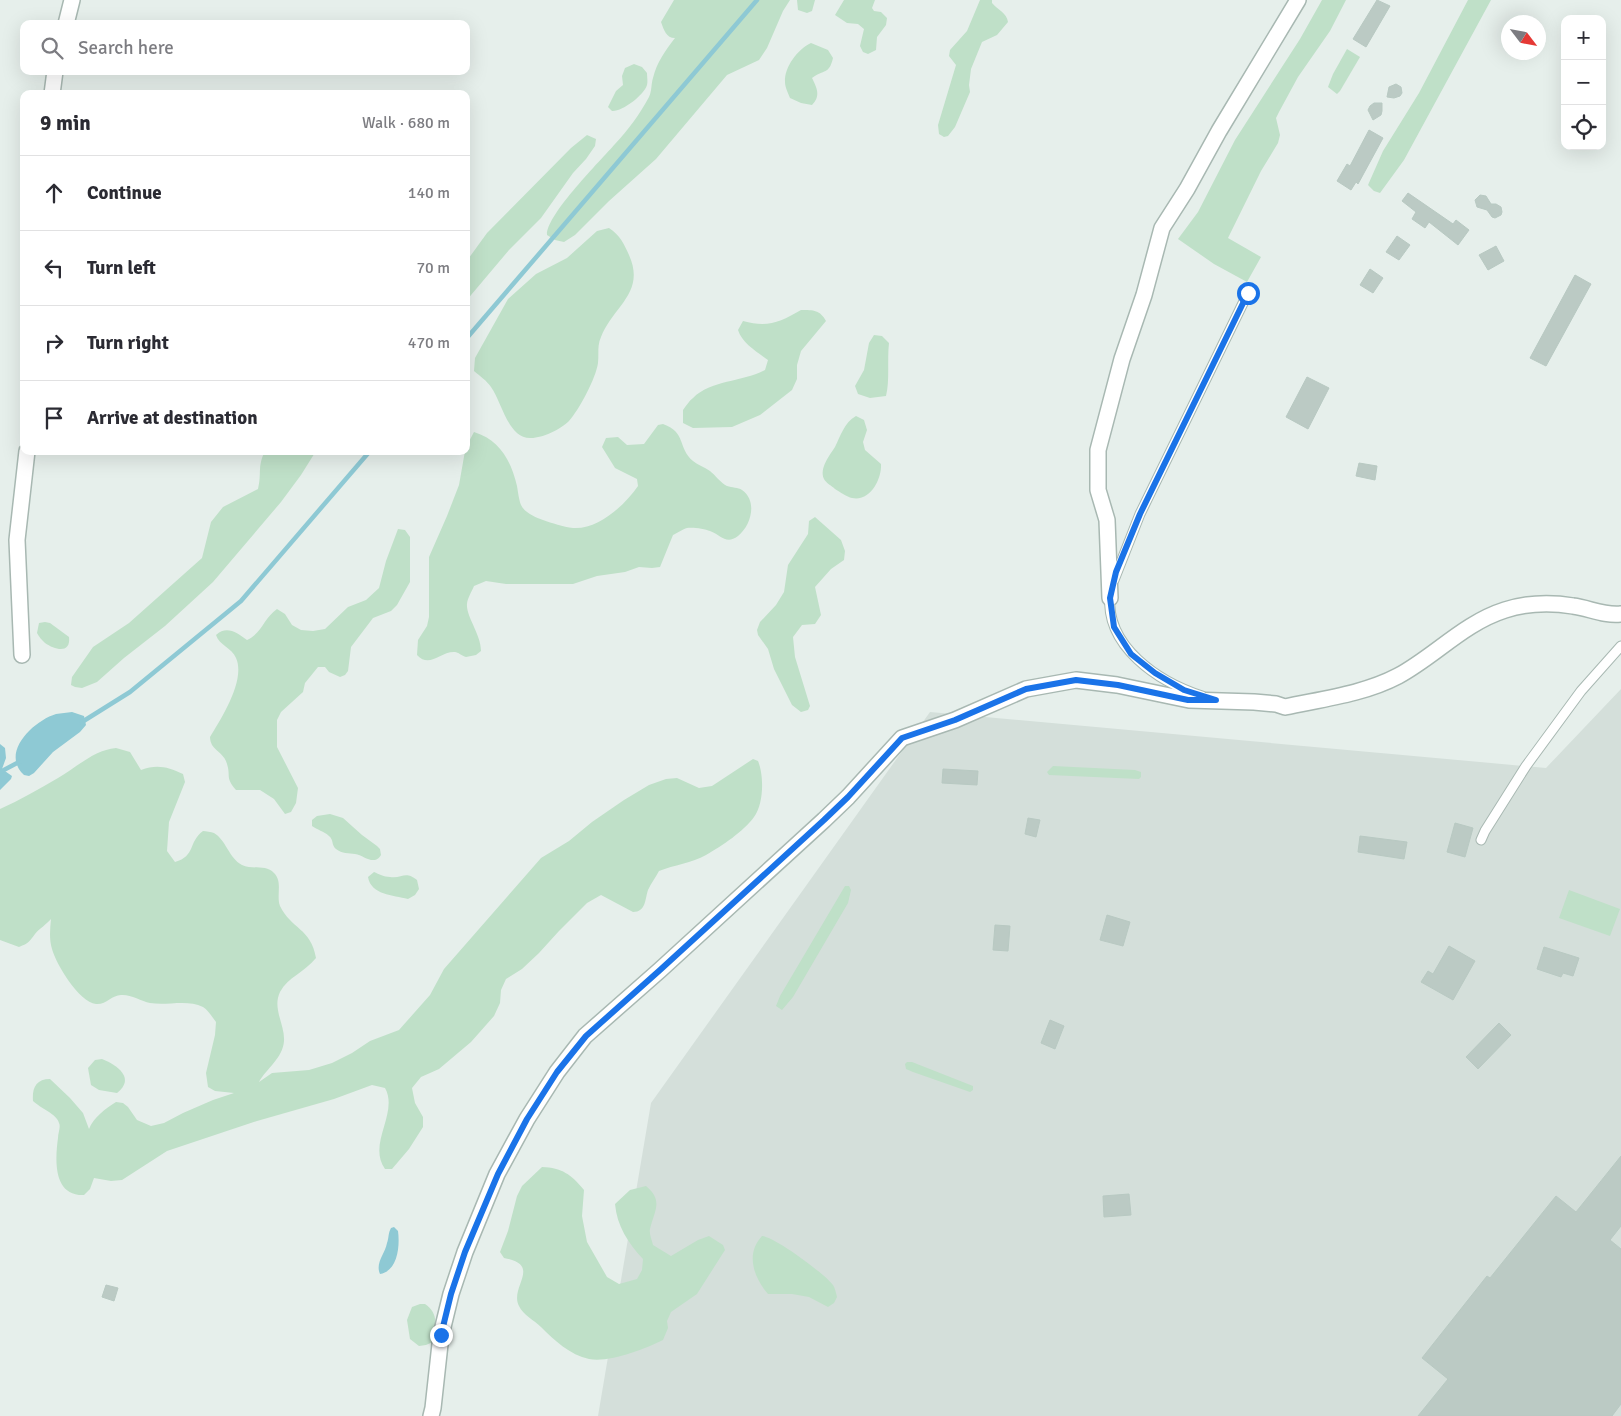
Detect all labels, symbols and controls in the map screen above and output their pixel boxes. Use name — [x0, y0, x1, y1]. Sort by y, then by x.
north arrow — [1501, 15, 1546, 60]
map controls — [1561, 15, 1606, 150]
button: + — [1561, 15, 1606, 60]
search box — [20, 20, 470, 75]
icon: search — [38, 34, 66, 62]
text: Search here — [78, 36, 174, 60]
button: − — [1561, 60, 1606, 105]
button: locate — [1561, 105, 1606, 150]
text: 9 min — [40, 110, 91, 136]
text: Walk · 680 m — [362, 113, 450, 133]
icon: ahead — [40, 179, 68, 207]
text: Continue — [87, 181, 162, 205]
text: 140 m — [408, 183, 450, 203]
icon: left — [40, 254, 68, 282]
text: Turn left — [87, 256, 156, 280]
text: 70 m — [416, 258, 450, 278]
route start — [1237, 282, 1260, 305]
icon: right — [40, 329, 68, 357]
text: Turn right — [87, 331, 169, 355]
text: 470 m — [408, 333, 450, 353]
icon: arrive — [40, 404, 68, 432]
text: Arrive at destination — [87, 406, 258, 430]
route end — [430, 1324, 453, 1347]

